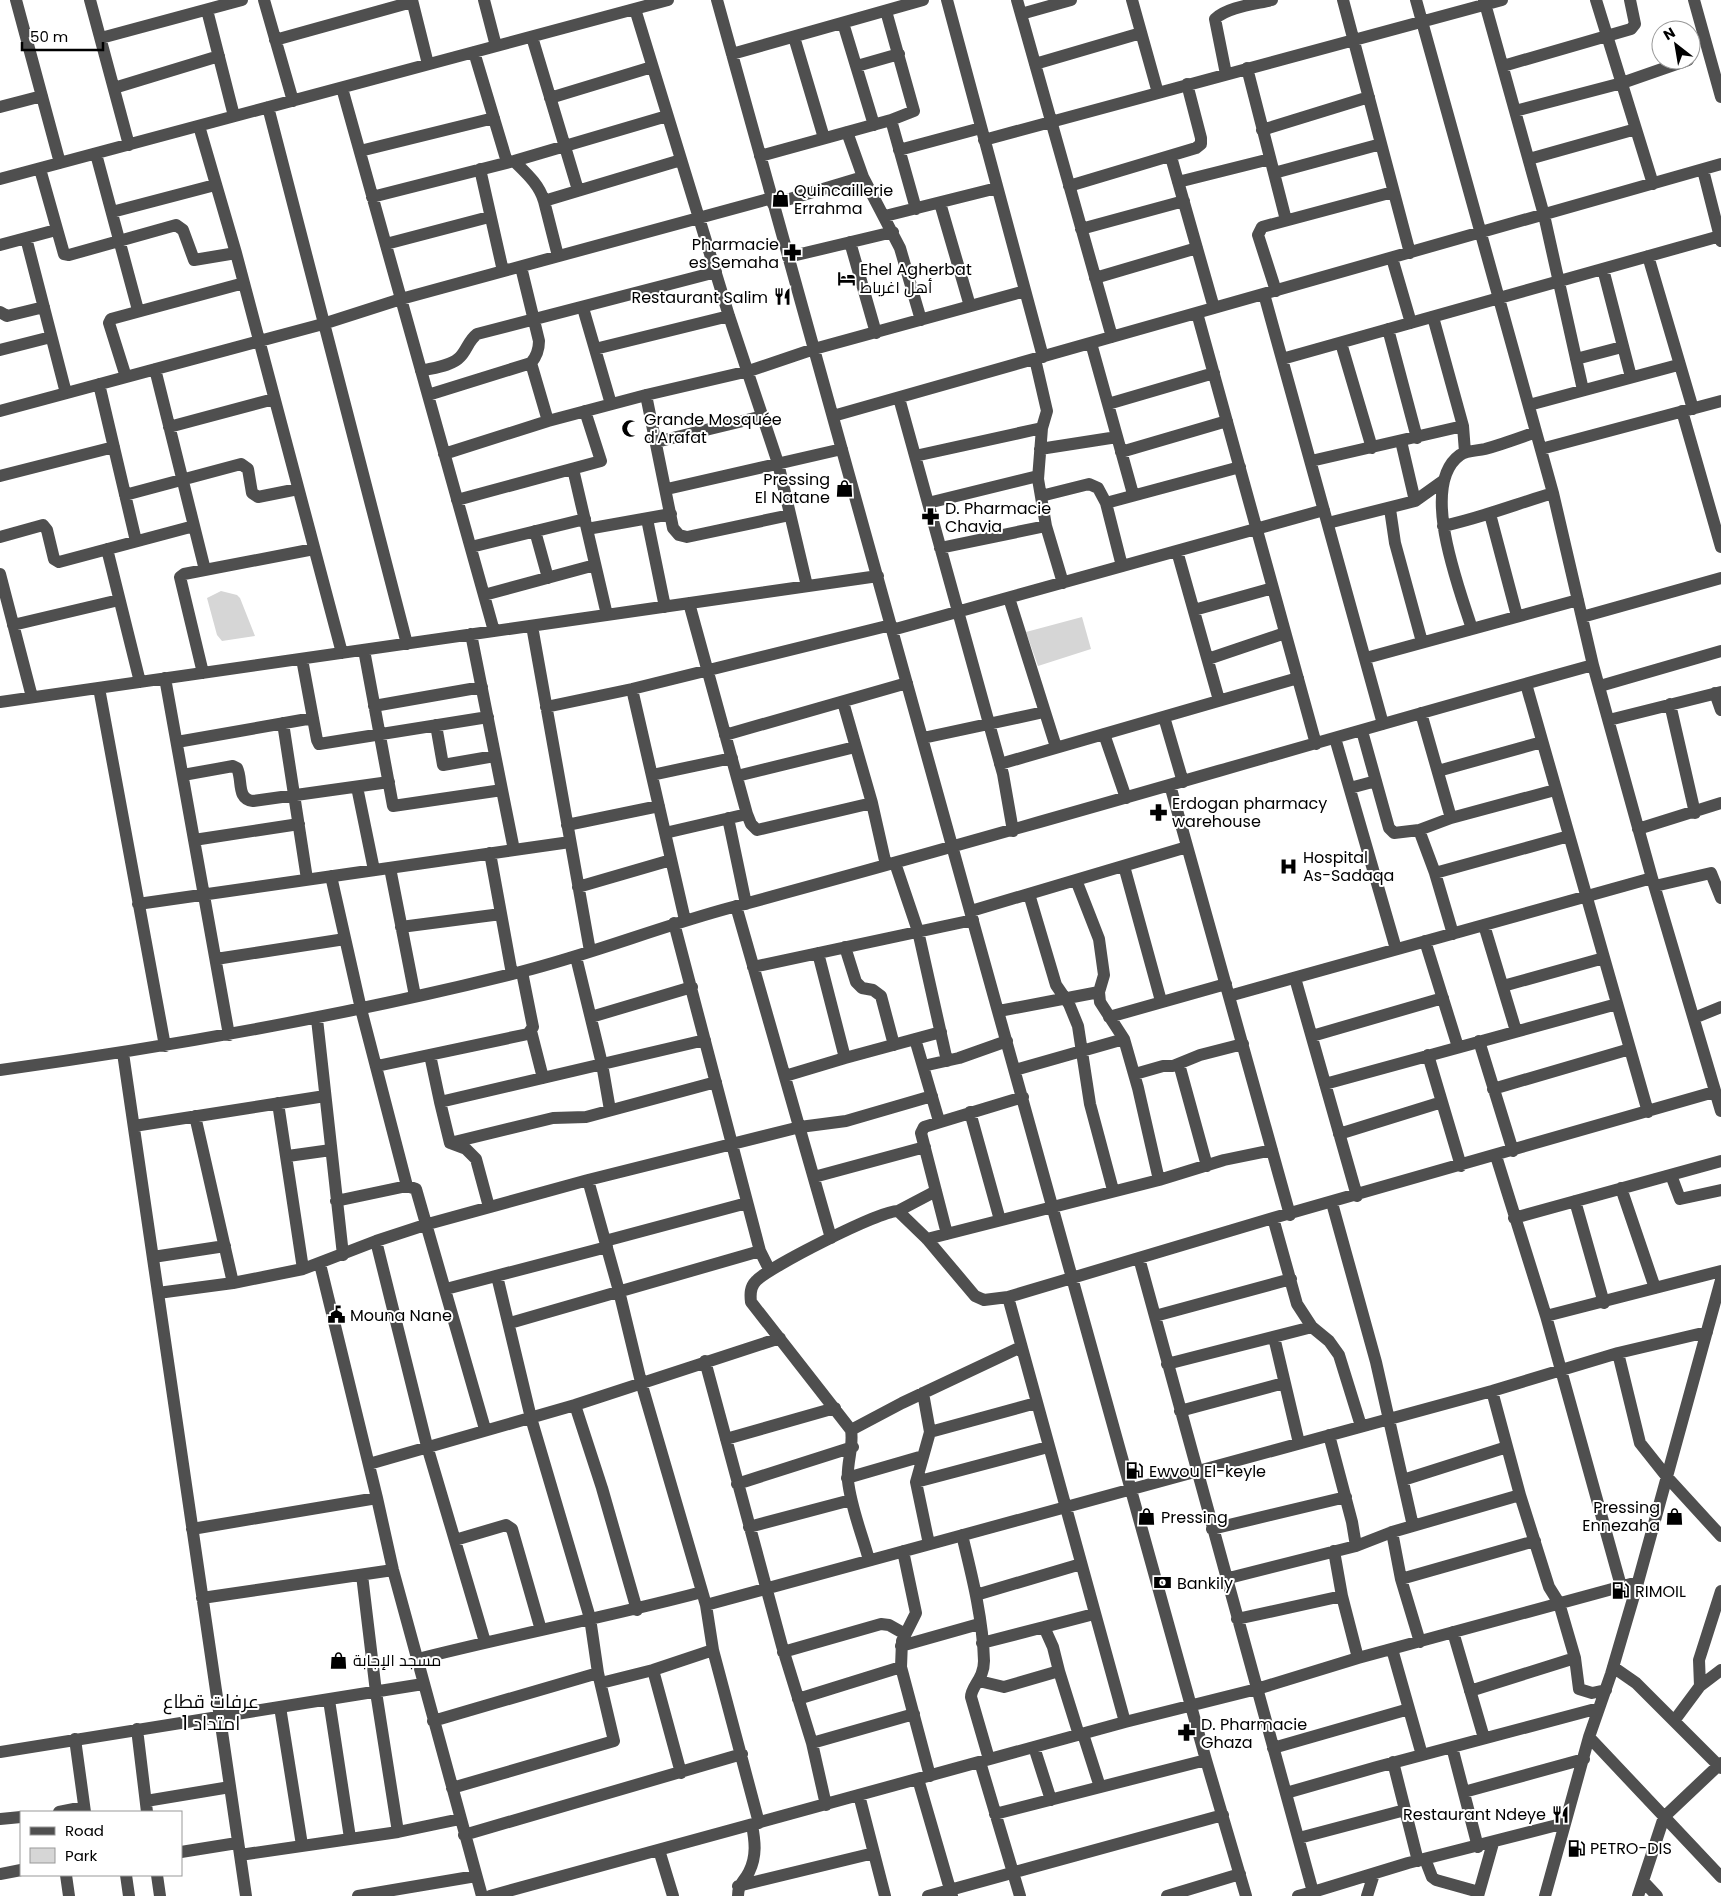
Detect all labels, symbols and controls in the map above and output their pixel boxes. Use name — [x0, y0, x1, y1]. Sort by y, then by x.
scale bar — [22, 20, 104, 52]
north arrow — [1651, 20, 1701, 70]
text: N — [1660, 23, 1679, 45]
text: 50 m — [30, 26, 68, 47]
place label: Quincaillerie Errahma — [794, 179, 893, 220]
shop icon: Quincaillerie Errahma — [770, 189, 790, 209]
place label: Pharmacie es Semaha — [689, 233, 779, 274]
pharmacy icon: Pharmacie es Semaha — [783, 243, 803, 263]
place label: Ehel Agherbat أهل اغرباط — [860, 258, 972, 299]
hotel icon: Ehel Agherbat أهل اغرباط — [836, 268, 856, 288]
place label: Restaurant Salim — [631, 286, 768, 309]
restaurant icon: Restaurant Salim — [772, 287, 792, 307]
place label: Grande Mosquée d'Arafat — [644, 408, 782, 449]
mosque icon: Grande Mosquée d'Arafat — [620, 418, 640, 438]
place label: Pressing El Natane — [755, 468, 830, 509]
shop icon: Pressing El Natane — [834, 478, 854, 498]
place label: D. Pharmacie Chavia — [945, 497, 1051, 538]
pharmacy icon: D. Pharmacie Chavia — [921, 507, 941, 527]
place label: Erdogan pharmacy warehouse — [1172, 792, 1327, 833]
pharmacy icon: Erdogan pharmacy warehouse — [1148, 802, 1168, 822]
place label: Hospital As-Sadaqa — [1303, 846, 1394, 887]
hospital icon: Hospital As-Sadaqa — [1279, 856, 1299, 876]
place label: Mouna Nane — [350, 1304, 452, 1327]
public building icon: Mouna Nane — [326, 1305, 346, 1325]
place label: Ewvou El-keyle — [1149, 1460, 1266, 1483]
fuel station icon: Ewvou El-keyle — [1125, 1461, 1145, 1481]
place label: Pressing Ennezaha — [1582, 1496, 1660, 1537]
place label: Pressing — [1161, 1506, 1228, 1529]
shop icon: Pressing Ennezaha — [1664, 1506, 1684, 1526]
shop icon: Pressing — [1137, 1507, 1157, 1527]
place label: Bankily — [1177, 1572, 1233, 1595]
bank icon: Bankily — [1153, 1573, 1173, 1593]
place label: RIMOIL — [1635, 1580, 1686, 1603]
fuel station icon: RIMOIL — [1611, 1581, 1631, 1601]
place label: مسجد الإجابة — [353, 1649, 441, 1672]
shop icon: مسجد الإجابة — [329, 1650, 349, 1670]
district label: عرفات قطاع 1 امتداد — [163, 1688, 259, 1737]
place label: D. Pharmacie Ghaza — [1201, 1713, 1307, 1754]
pharmacy icon: D. Pharmacie Ghaza — [1177, 1723, 1197, 1743]
place label: Restaurant Ndeye — [1403, 1803, 1546, 1826]
restaurant icon: Restaurant Ndeye — [1550, 1804, 1570, 1824]
legend — [20, 1811, 182, 1876]
text: Road — [65, 1820, 104, 1841]
place label: PETRO-DIS — [1590, 1837, 1672, 1860]
fuel station icon: PETRO-DIS — [1566, 1838, 1586, 1858]
text: Park — [65, 1845, 97, 1866]

